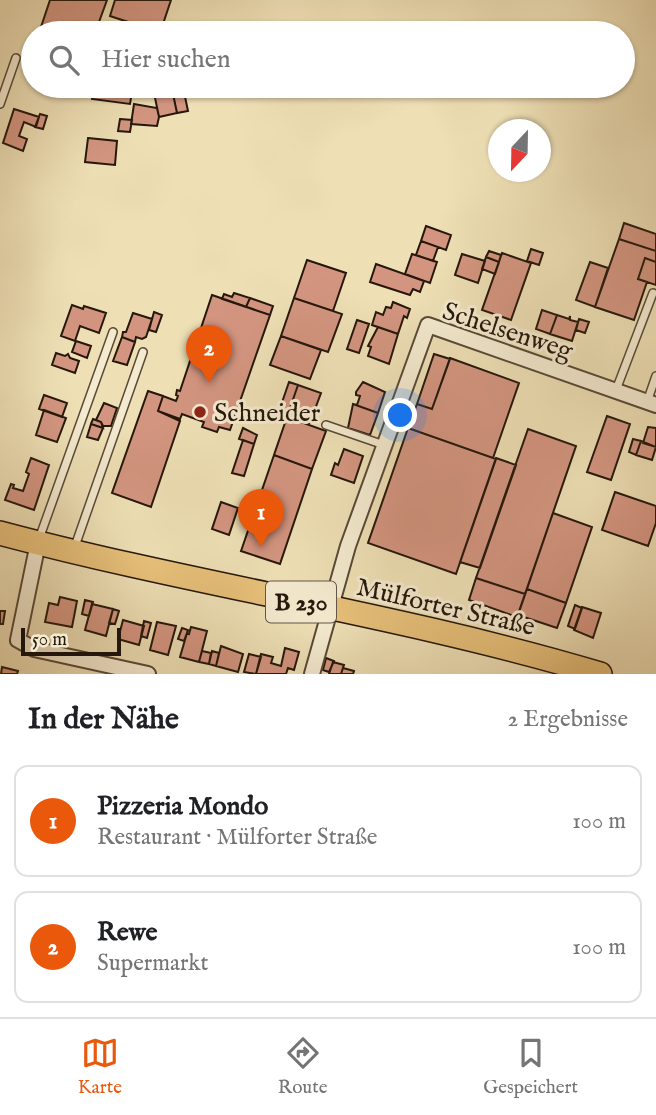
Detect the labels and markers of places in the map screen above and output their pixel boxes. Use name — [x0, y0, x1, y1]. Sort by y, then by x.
pin: 2 — [186, 325, 232, 383]
place label: Schneider — [214, 397, 321, 430]
marker: Schneider — [192, 404, 208, 420]
pin: 1 — [238, 489, 284, 547]

